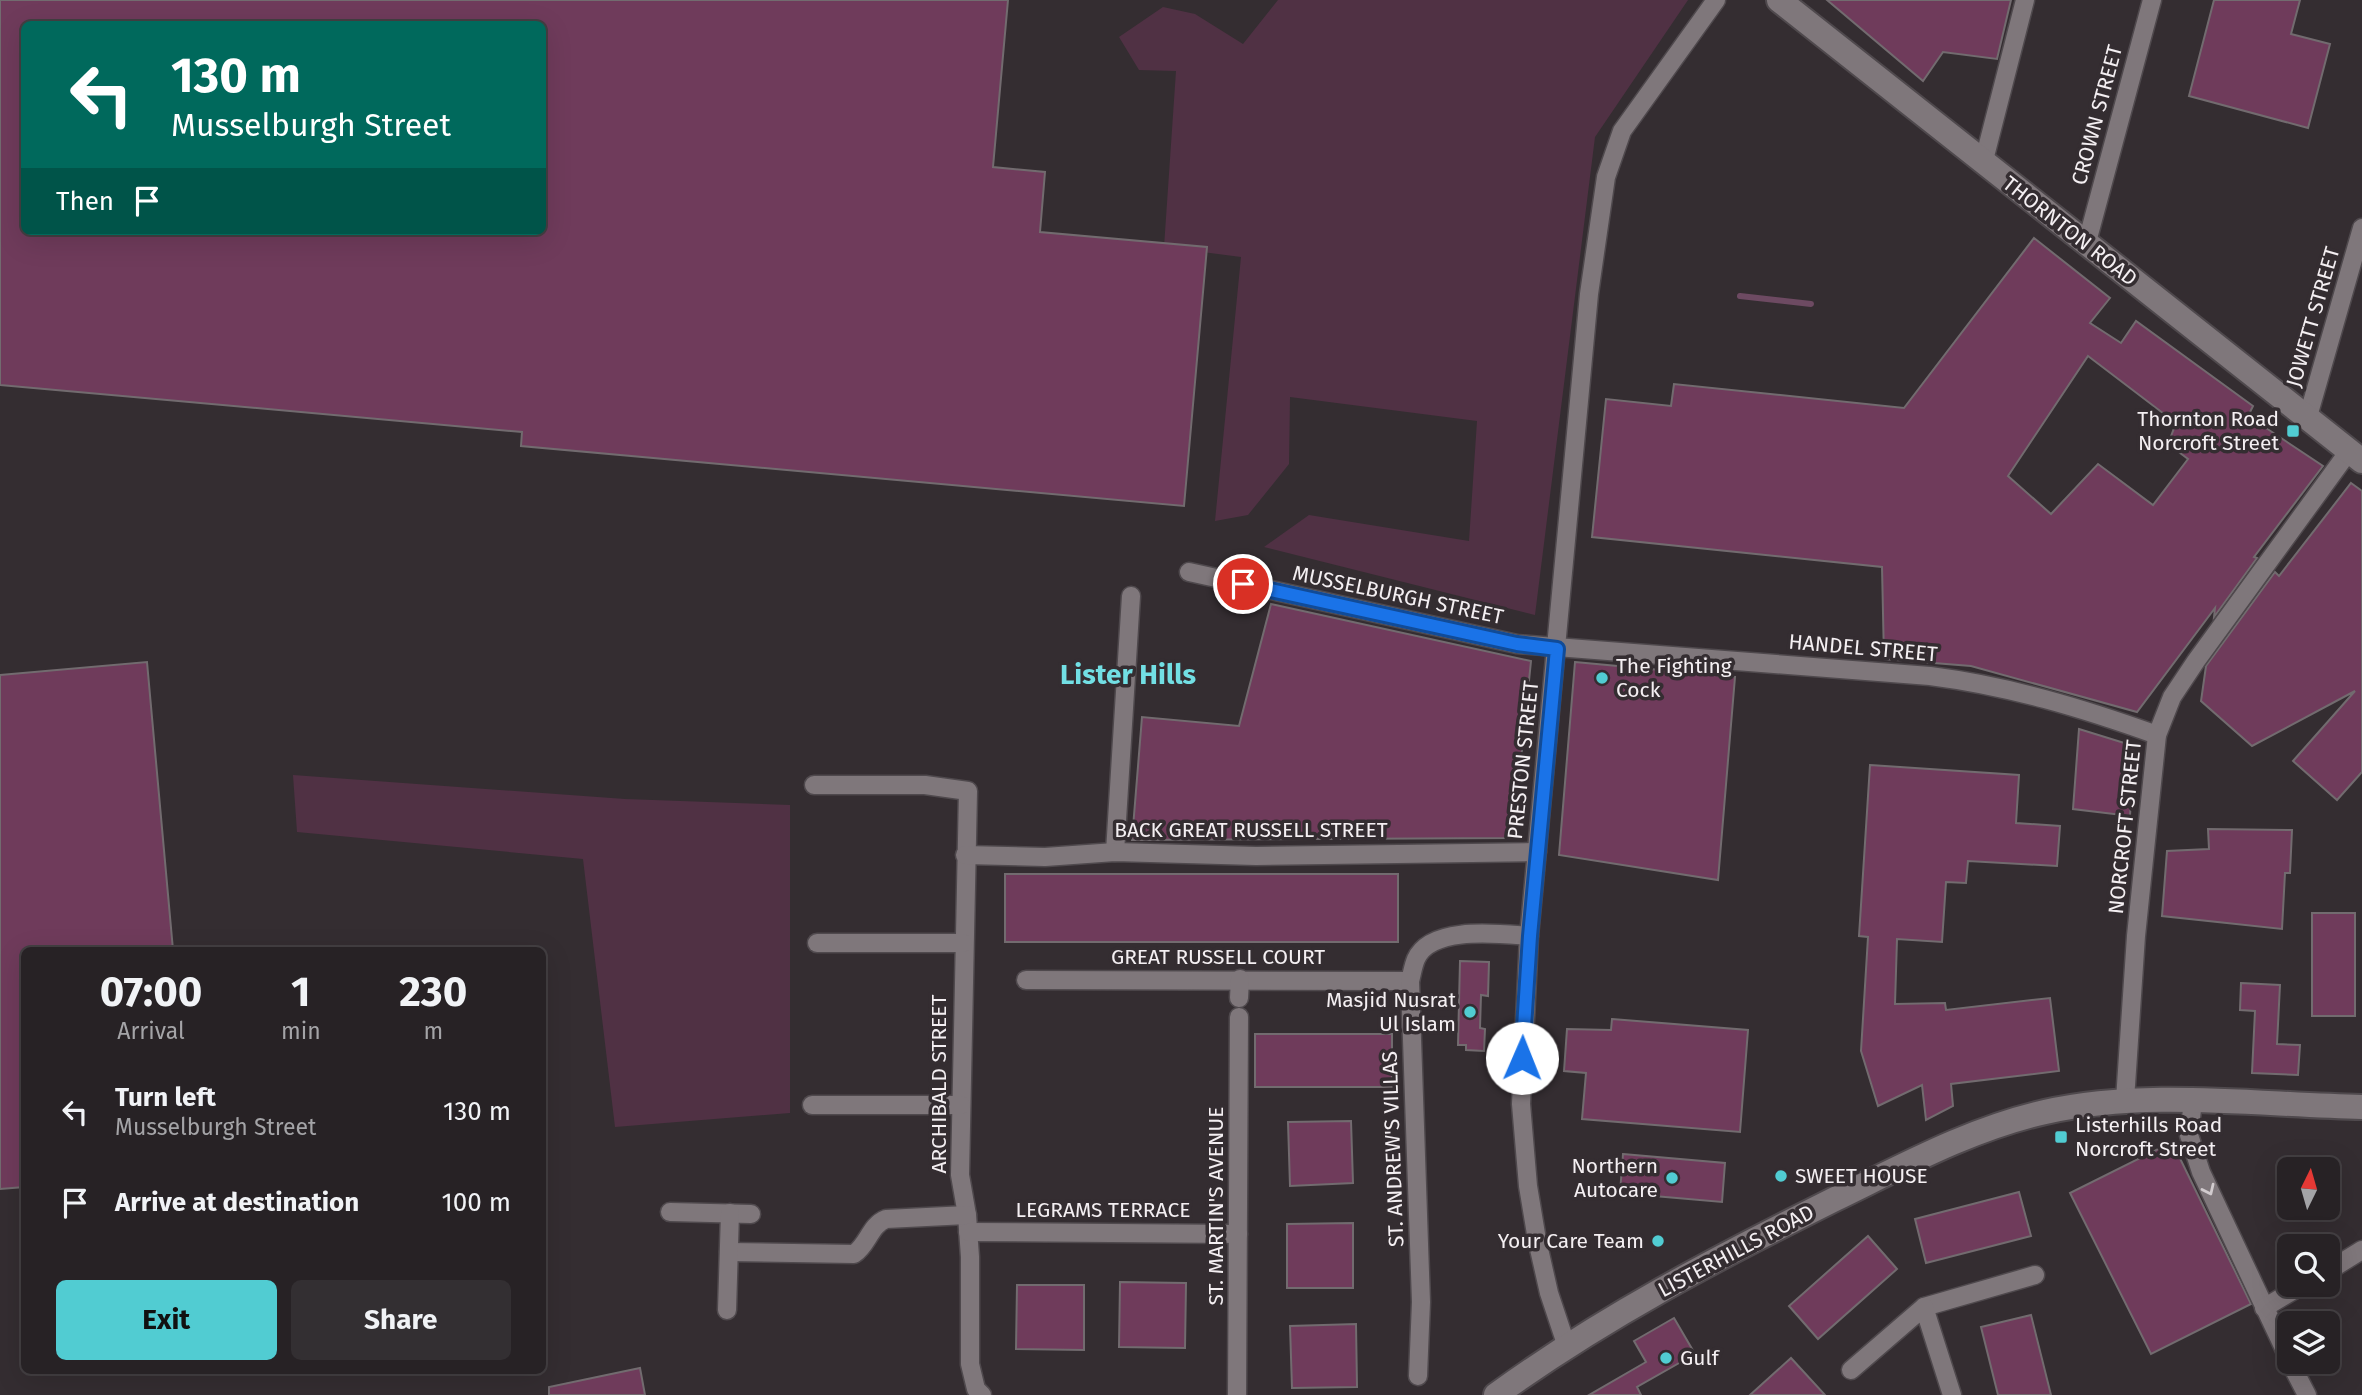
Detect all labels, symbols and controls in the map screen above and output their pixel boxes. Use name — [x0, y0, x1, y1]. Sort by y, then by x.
street label: CROWN STREET — [2066, 42, 2128, 188]
text: 130 m — [171, 46, 301, 105]
icon: left — [56, 49, 147, 140]
text: Musselburgh Street — [171, 106, 451, 144]
street label: THORNTON ROAD — [1998, 170, 2142, 292]
icon: arrive — [128, 182, 166, 220]
text: Then — [56, 186, 114, 217]
street label: JOWETT STREET — [2281, 244, 2345, 390]
place label: Thornton Road Norcroft Street — [2137, 406, 2279, 456]
marker: Thornton Road Norcroft Street — [2285, 423, 2301, 439]
pin — [1213, 554, 1273, 614]
street label: MUSSELBURGH STREET — [1290, 560, 1506, 630]
icon: arrive — [1224, 565, 1262, 603]
street label: HANDEL STREET — [1787, 629, 1939, 667]
place label: The Fighting Cock — [1616, 653, 1732, 703]
district label: Lister Hills — [1060, 658, 1196, 691]
marker: The Fighting Cock — [1594, 670, 1610, 686]
street label: PRESTON STREET — [1502, 679, 1544, 841]
street label: NORCROFT STREET — [2103, 739, 2147, 915]
street label: BACK GREAT RUSSELL STREET — [1114, 817, 1388, 843]
street label: GREAT RUSSELL COURT — [1111, 944, 1325, 970]
text: 07:00 — [100, 967, 202, 1017]
text: 1 — [291, 967, 311, 1017]
text: 230 — [399, 967, 467, 1017]
place label: Masjid Nusrat Ul Islam — [1326, 987, 1456, 1037]
street label: ARCHIBALD STREET — [926, 994, 952, 1173]
marker: Masjid Nusrat Ul Islam — [1462, 1004, 1478, 1020]
text: Arrival — [117, 1017, 185, 1045]
text: min — [281, 1017, 321, 1045]
text: m — [423, 1017, 443, 1045]
position arrow — [1485, 1021, 1559, 1095]
street label: ST. ANDREW'S VILLAS — [1377, 1050, 1409, 1248]
text: Turn left — [115, 1082, 216, 1113]
icon: left — [56, 1093, 94, 1131]
text: 130 m — [443, 1096, 511, 1127]
street label: ST. MARTIN'S AVENUE — [1203, 1107, 1229, 1305]
place label: Listerhills Road Norcroft Street — [2075, 1112, 2222, 1162]
text: Musselburgh Street — [115, 1113, 316, 1141]
marker: Listerhills Road Norcroft Street — [2053, 1129, 2069, 1145]
place label: Northern Autocare — [1572, 1153, 1658, 1203]
north arrow — [2277, 1157, 2340, 1220]
map controls — [2277, 1157, 2340, 1374]
place label: SWEET HOUSE — [1795, 1163, 1928, 1189]
marker: SWEET HOUSE — [1773, 1168, 1789, 1184]
marker: Northern Autocare — [1664, 1170, 1680, 1186]
one-way arrow — [2201, 1183, 2215, 1195]
icon: arrive — [56, 1184, 94, 1222]
text: Arrive at destination — [115, 1187, 359, 1218]
text: 100 m — [442, 1187, 511, 1218]
street label: LEGRAMS TERRACE — [1016, 1197, 1190, 1223]
street label: LISTERHILLS ROAD — [1654, 1199, 1818, 1303]
place label: Your Care Team — [1498, 1228, 1644, 1254]
marker: Your Care Team — [1650, 1233, 1666, 1249]
button: search — [2277, 1234, 2340, 1297]
button: Exit — [56, 1280, 277, 1360]
button: Share — [291, 1280, 511, 1360]
button: layers — [2277, 1311, 2340, 1374]
place label: Gulf — [1680, 1345, 1721, 1371]
marker: Gulf — [1658, 1350, 1674, 1366]

